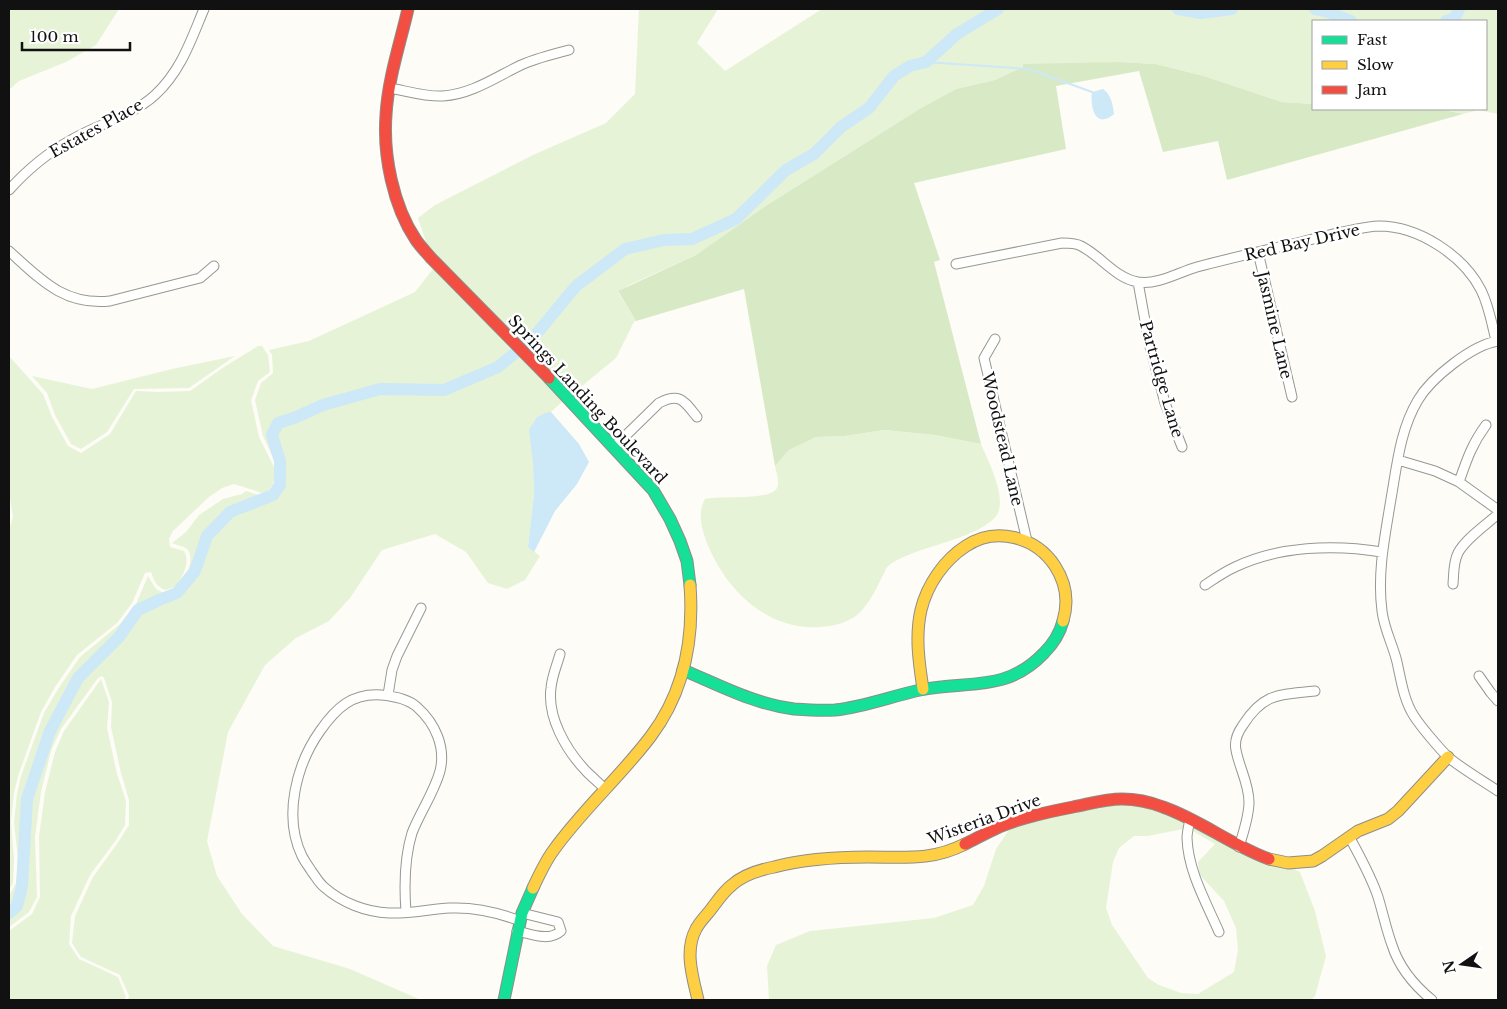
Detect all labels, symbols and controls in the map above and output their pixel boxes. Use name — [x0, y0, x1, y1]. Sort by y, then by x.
scale bar — [22, 20, 130, 52]
legend — [1312, 20, 1487, 110]
text: 100 m — [30, 27, 79, 46]
text: Fast — [1357, 30, 1388, 49]
text: Slow — [1357, 55, 1394, 74]
text: Jam — [1355, 80, 1387, 99]
street label: Estates Place — [46, 94, 146, 162]
street label: Red Bay Drive — [1242, 219, 1362, 265]
street label: Jasmine Lane — [1252, 267, 1297, 381]
street label: Springs Landing Boulevard — [504, 310, 672, 488]
street label: Partridge Lane — [1136, 318, 1188, 440]
street label: Woodstead Lane — [978, 369, 1028, 508]
street label: Wisteria Drive — [924, 789, 1043, 849]
north arrow — [1437, 939, 1487, 989]
text: N — [1439, 958, 1460, 975]

